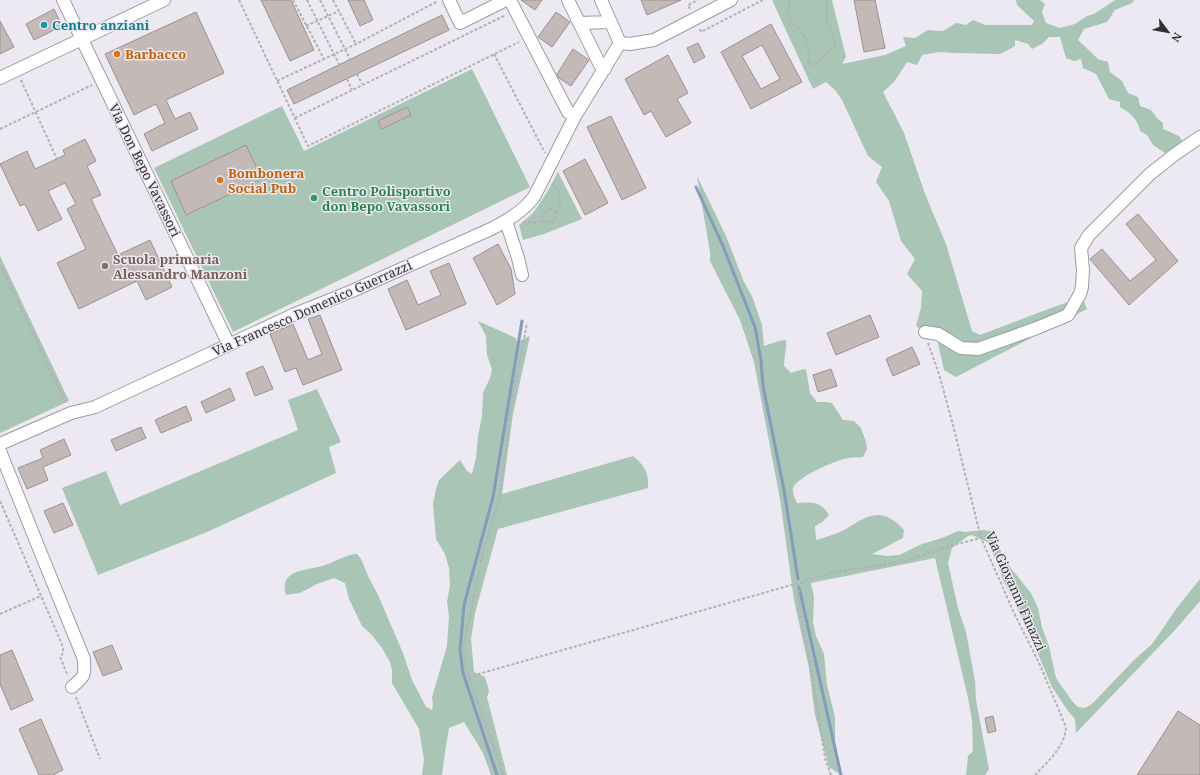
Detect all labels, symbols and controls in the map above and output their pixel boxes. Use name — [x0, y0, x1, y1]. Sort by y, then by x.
north arrow — [1148, 12, 1188, 52]
place label: Centro anziani — [52, 16, 150, 34]
marker: Centro anziani — [39, 20, 49, 30]
text: N — [1168, 30, 1186, 45]
place label: Barbacco — [125, 45, 186, 63]
marker: Barbacco — [112, 49, 122, 59]
street label: Via Don Bepo Vavassori — [105, 100, 185, 240]
place label: Bombonera Social Pub — [228, 164, 305, 197]
marker: Bombonera Social Pub — [215, 175, 225, 185]
place label: Centro Polisportivo don Bepo Vavassori — [322, 182, 451, 215]
marker: Centro Polisportivo don Bepo Vavassori — [309, 193, 319, 203]
place label: Scuola primaria Alessandro Manzoni — [113, 250, 248, 283]
street label: Via Francesco Domenico Guerrazzi — [209, 256, 415, 360]
marker: Scuola primaria Alessandro Manzoni — [100, 261, 110, 271]
street label: Via Giovanni Finazzi — [982, 529, 1050, 653]

